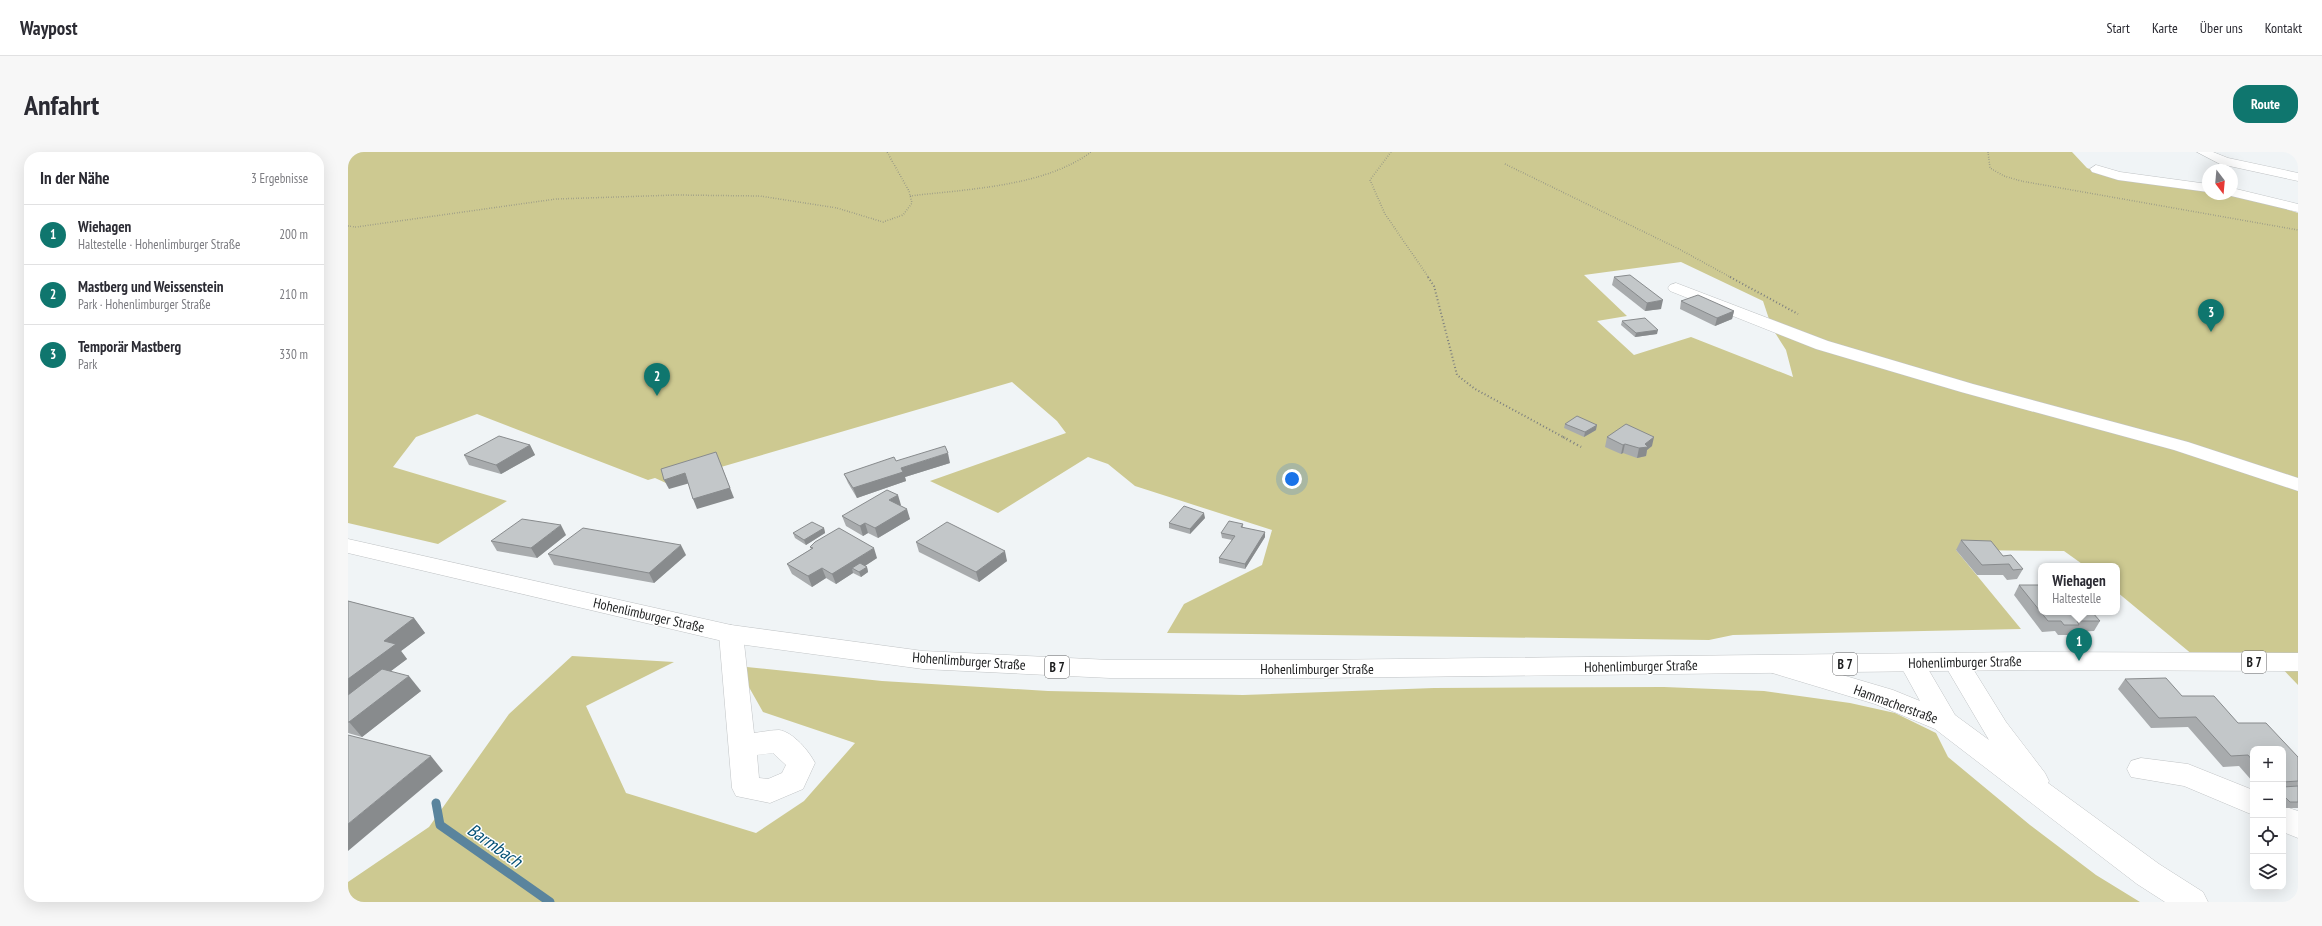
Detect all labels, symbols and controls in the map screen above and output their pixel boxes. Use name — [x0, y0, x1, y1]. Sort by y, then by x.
text: Waypost — [20, 16, 77, 40]
text: Start — [2106, 19, 2130, 37]
text: Karte — [2152, 19, 2178, 37]
text: Über uns — [2200, 19, 2243, 37]
text: Kontakt — [2265, 19, 2302, 37]
button: Route — [2233, 85, 2298, 123]
text: Anfahrt — [24, 86, 99, 123]
north arrow — [2202, 164, 2238, 200]
text: In der Nähe — [40, 167, 110, 189]
text: 3 Ergebnisse — [251, 170, 308, 187]
text: Wiehagen — [78, 217, 131, 236]
text: 1 — [50, 226, 56, 243]
text: 200 m — [279, 226, 308, 243]
text: Haltestelle · Hohenlimburger Straße — [78, 236, 240, 253]
text: Mastberg und Weissenstein — [78, 277, 224, 296]
text: 2 — [50, 286, 56, 303]
text: 210 m — [279, 286, 308, 303]
text: Park · Hohenlimburger Straße — [78, 296, 211, 313]
pin: 3 — [2198, 299, 2224, 332]
text: Temporär Mastberg — [78, 337, 181, 356]
text: 3 — [50, 346, 56, 363]
text: 330 m — [279, 346, 308, 363]
text: Park — [78, 356, 97, 373]
pin: 2 — [644, 363, 670, 396]
your location — [1282, 469, 1302, 489]
popup — [2038, 563, 2120, 615]
text: Wiehagen — [2052, 571, 2106, 590]
text: Haltestelle — [2052, 590, 2101, 607]
street label: Hohenlimburger Straße — [592, 593, 707, 637]
pin: 1 — [2066, 628, 2092, 661]
street label: Hohenlimburger Straße — [912, 648, 1026, 674]
road number: B 7 — [2242, 651, 2266, 673]
street label: Hohenlimburger Straße — [1908, 652, 2022, 672]
road number: B 7 — [1833, 653, 1857, 675]
road number: B 7 — [1045, 656, 1069, 678]
street label: Hohenlimburger Straße — [1584, 656, 1698, 676]
street label: Hohenlimburger Straße — [1260, 660, 1374, 678]
street label: Hammacherstraße — [1851, 680, 1941, 728]
map controls — [2250, 746, 2286, 890]
button: + — [2250, 746, 2286, 782]
button: − — [2250, 782, 2286, 818]
water label: Barmbach — [463, 818, 528, 873]
button: locate — [2250, 818, 2286, 854]
button: layers — [2250, 854, 2286, 890]

